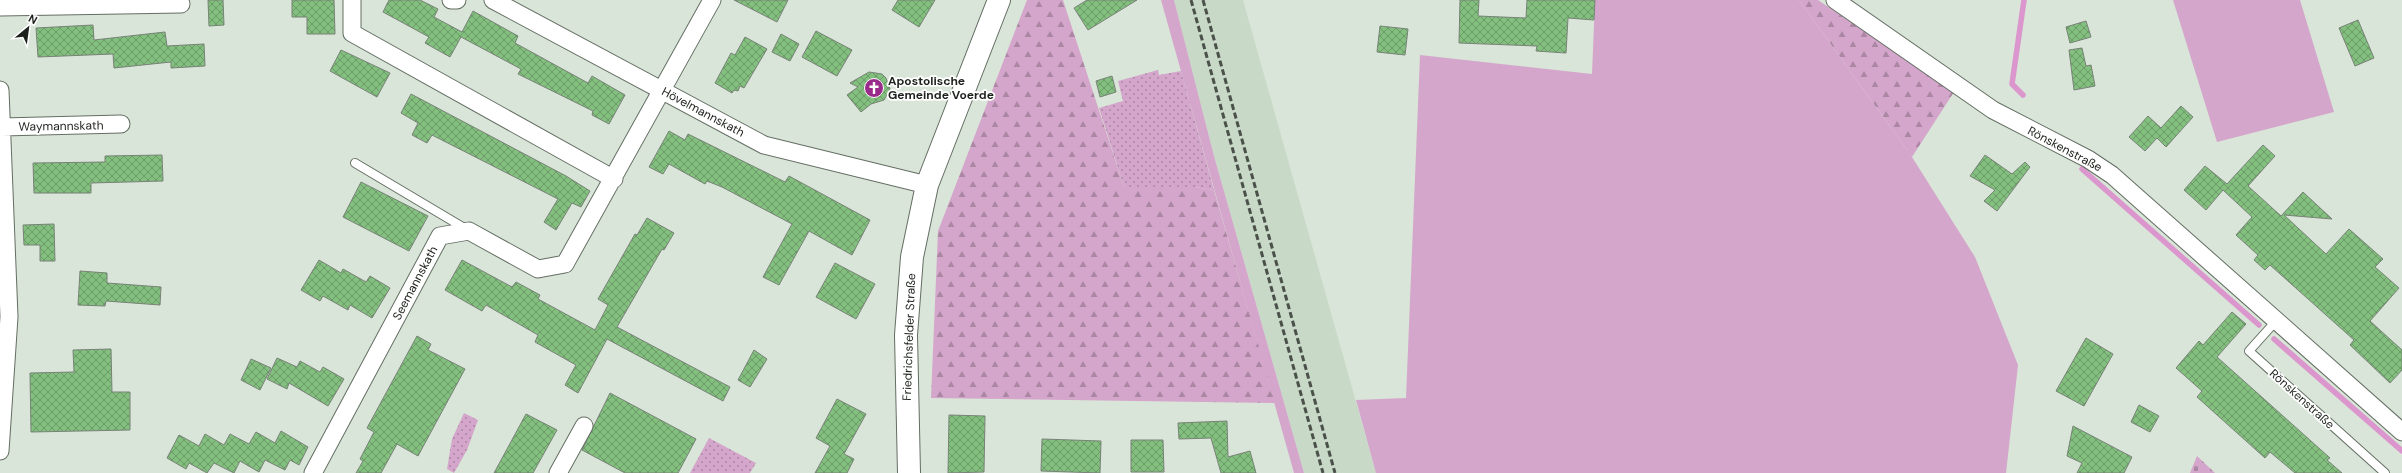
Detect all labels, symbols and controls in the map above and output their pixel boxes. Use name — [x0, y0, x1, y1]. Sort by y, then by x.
north arrow — [8, 8, 48, 48]
text: N — [26, 11, 40, 27]
place label: Apostolische Gemeinde Voerde — [888, 73, 994, 103]
church icon: Apostolische Gemeinde Voerde — [863, 77, 885, 99]
street label: Hövelmannskath — [659, 83, 747, 141]
street label: Waymannskath — [18, 117, 104, 135]
street label: Rönskenstraße — [2025, 123, 2105, 175]
street label: Seemannskath — [389, 243, 441, 323]
street label: Friedrichsfelder Straße — [899, 273, 919, 401]
street label: Rönskenstraße — [2266, 366, 2338, 433]

